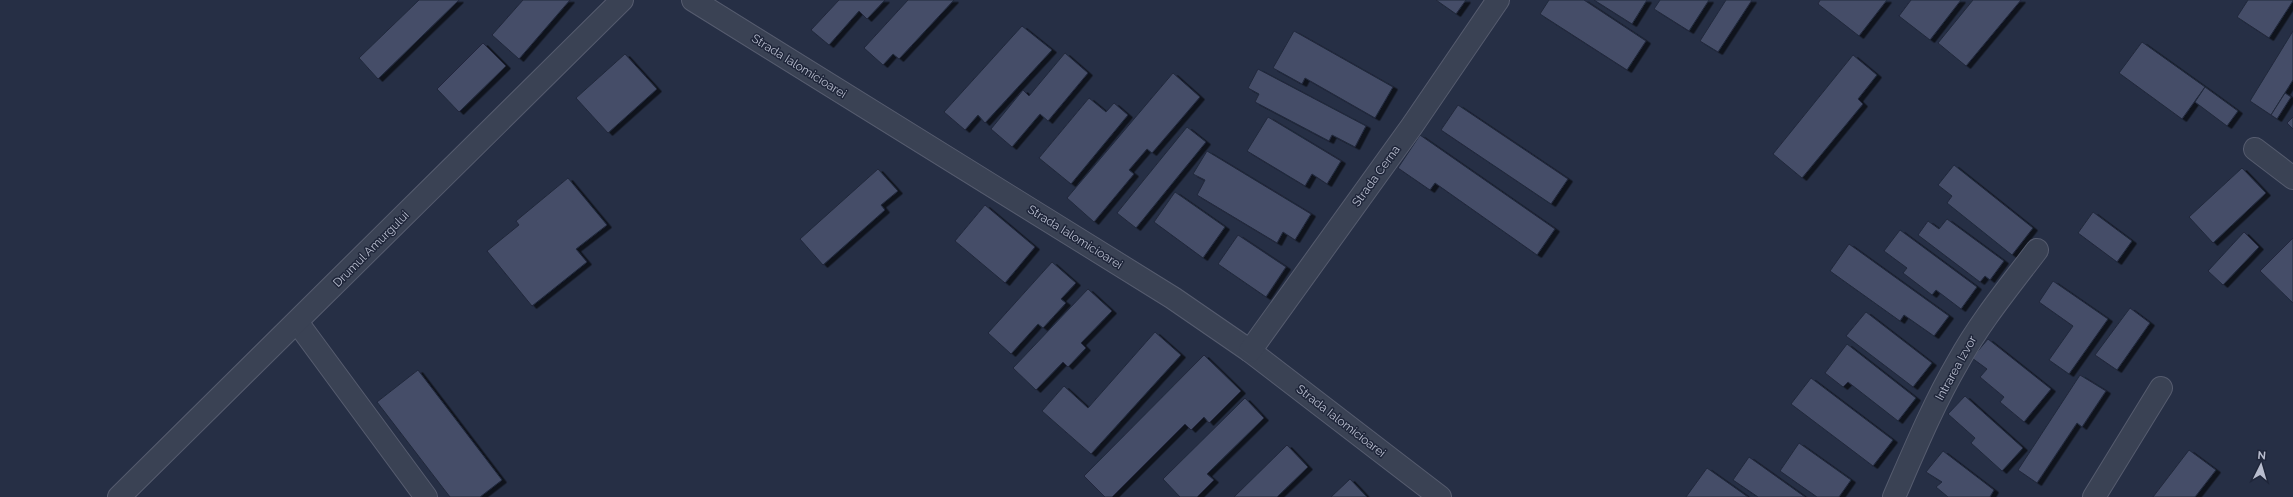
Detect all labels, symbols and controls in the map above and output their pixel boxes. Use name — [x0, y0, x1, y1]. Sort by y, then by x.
street label: Strada Ialomicioarei — [749, 31, 849, 101]
street label: Strada Cerna — [1349, 143, 1403, 209]
street label: Strada Ialomicioarei — [1025, 202, 1125, 272]
street label: Drumul Amurgului — [330, 208, 412, 290]
street label: Intrarea Izvor — [1932, 333, 1980, 403]
street label: Strada Ialomicioarei — [1294, 382, 1388, 460]
north arrow — [2241, 445, 2281, 485]
text: N — [2257, 449, 2267, 462]

